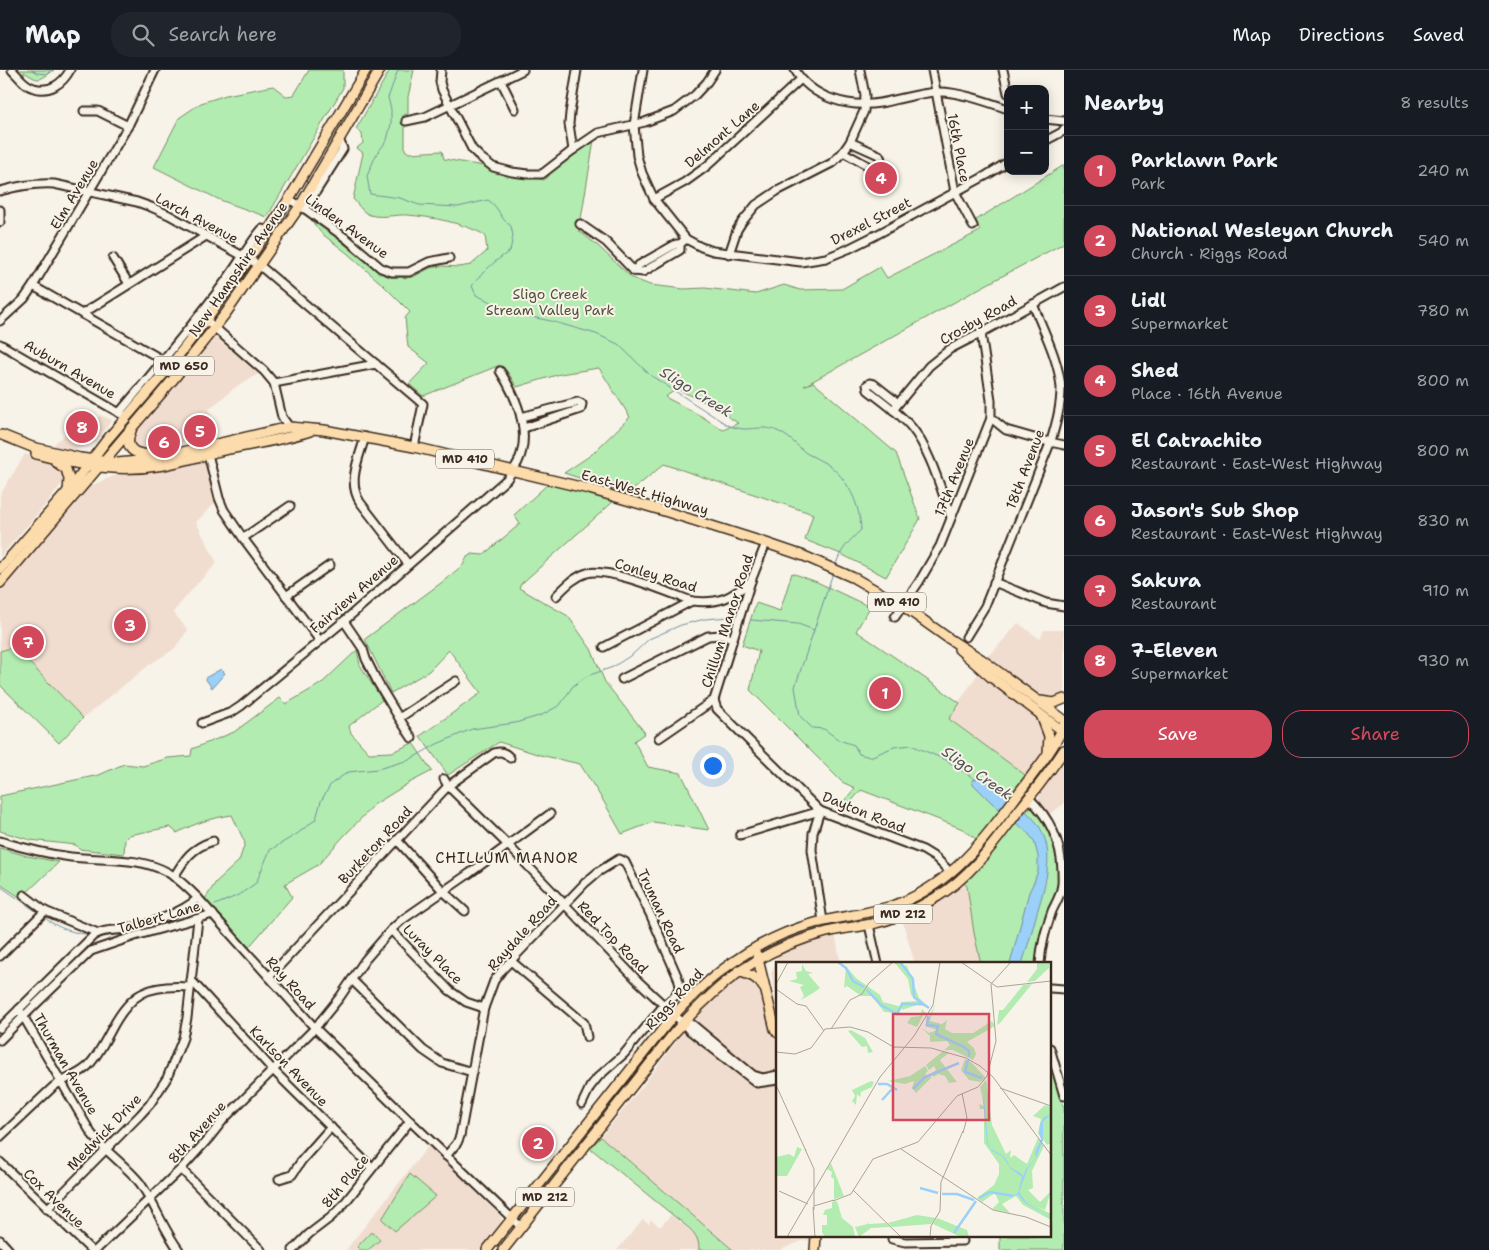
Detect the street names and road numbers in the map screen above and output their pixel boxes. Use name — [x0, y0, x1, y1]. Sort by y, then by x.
street label: Delmont Lane — [681, 96, 763, 171]
street label: 16th Place — [943, 112, 975, 184]
street label: Elm Avenue — [46, 155, 102, 232]
street label: Larch Avenue — [152, 189, 242, 247]
street label: Linden Avenue — [302, 190, 392, 262]
street label: Drexel Street — [828, 193, 914, 249]
street label: New Hampshire Avenue — [185, 198, 291, 340]
street label: Crosby Road — [936, 291, 1020, 349]
street label: Auburn Avenue — [21, 335, 119, 403]
road number: MD 650 — [154, 356, 214, 376]
street label: 18th Avenue — [1002, 427, 1048, 511]
street label: 17th Avenue — [930, 435, 978, 519]
road number: MD 410 — [436, 449, 494, 468]
street label: East-West Highway — [579, 465, 711, 519]
street label: Fairview Avenue — [306, 551, 402, 637]
street label: Chillum Manor Road — [697, 552, 757, 690]
street label: Conley Road — [613, 554, 699, 596]
road number: MD 410 — [868, 592, 926, 612]
street label: Dayton Road — [820, 787, 908, 837]
street label: Burketon Road — [334, 802, 416, 888]
street label: Truman Road — [634, 866, 688, 956]
street label: Raydale Road — [483, 891, 561, 974]
street label: Talbert Lane — [115, 897, 203, 937]
street label: Red Top Road — [574, 897, 652, 977]
road number: MD 212 — [874, 904, 932, 924]
street label: Luray Place — [399, 920, 467, 988]
street label: Ray Road — [262, 953, 320, 1014]
street label: Riggs Road — [641, 965, 707, 1033]
street label: Thurman Avenue — [30, 1010, 102, 1118]
street label: Karlson Avenue — [246, 1022, 332, 1110]
street label: Medwick Drive — [63, 1090, 145, 1174]
street label: 8th Avenue — [164, 1097, 230, 1167]
street label: 8th Place — [317, 1150, 373, 1212]
street label: Cox Avenue — [20, 1164, 88, 1232]
road number: MD 212 — [516, 1188, 574, 1206]

